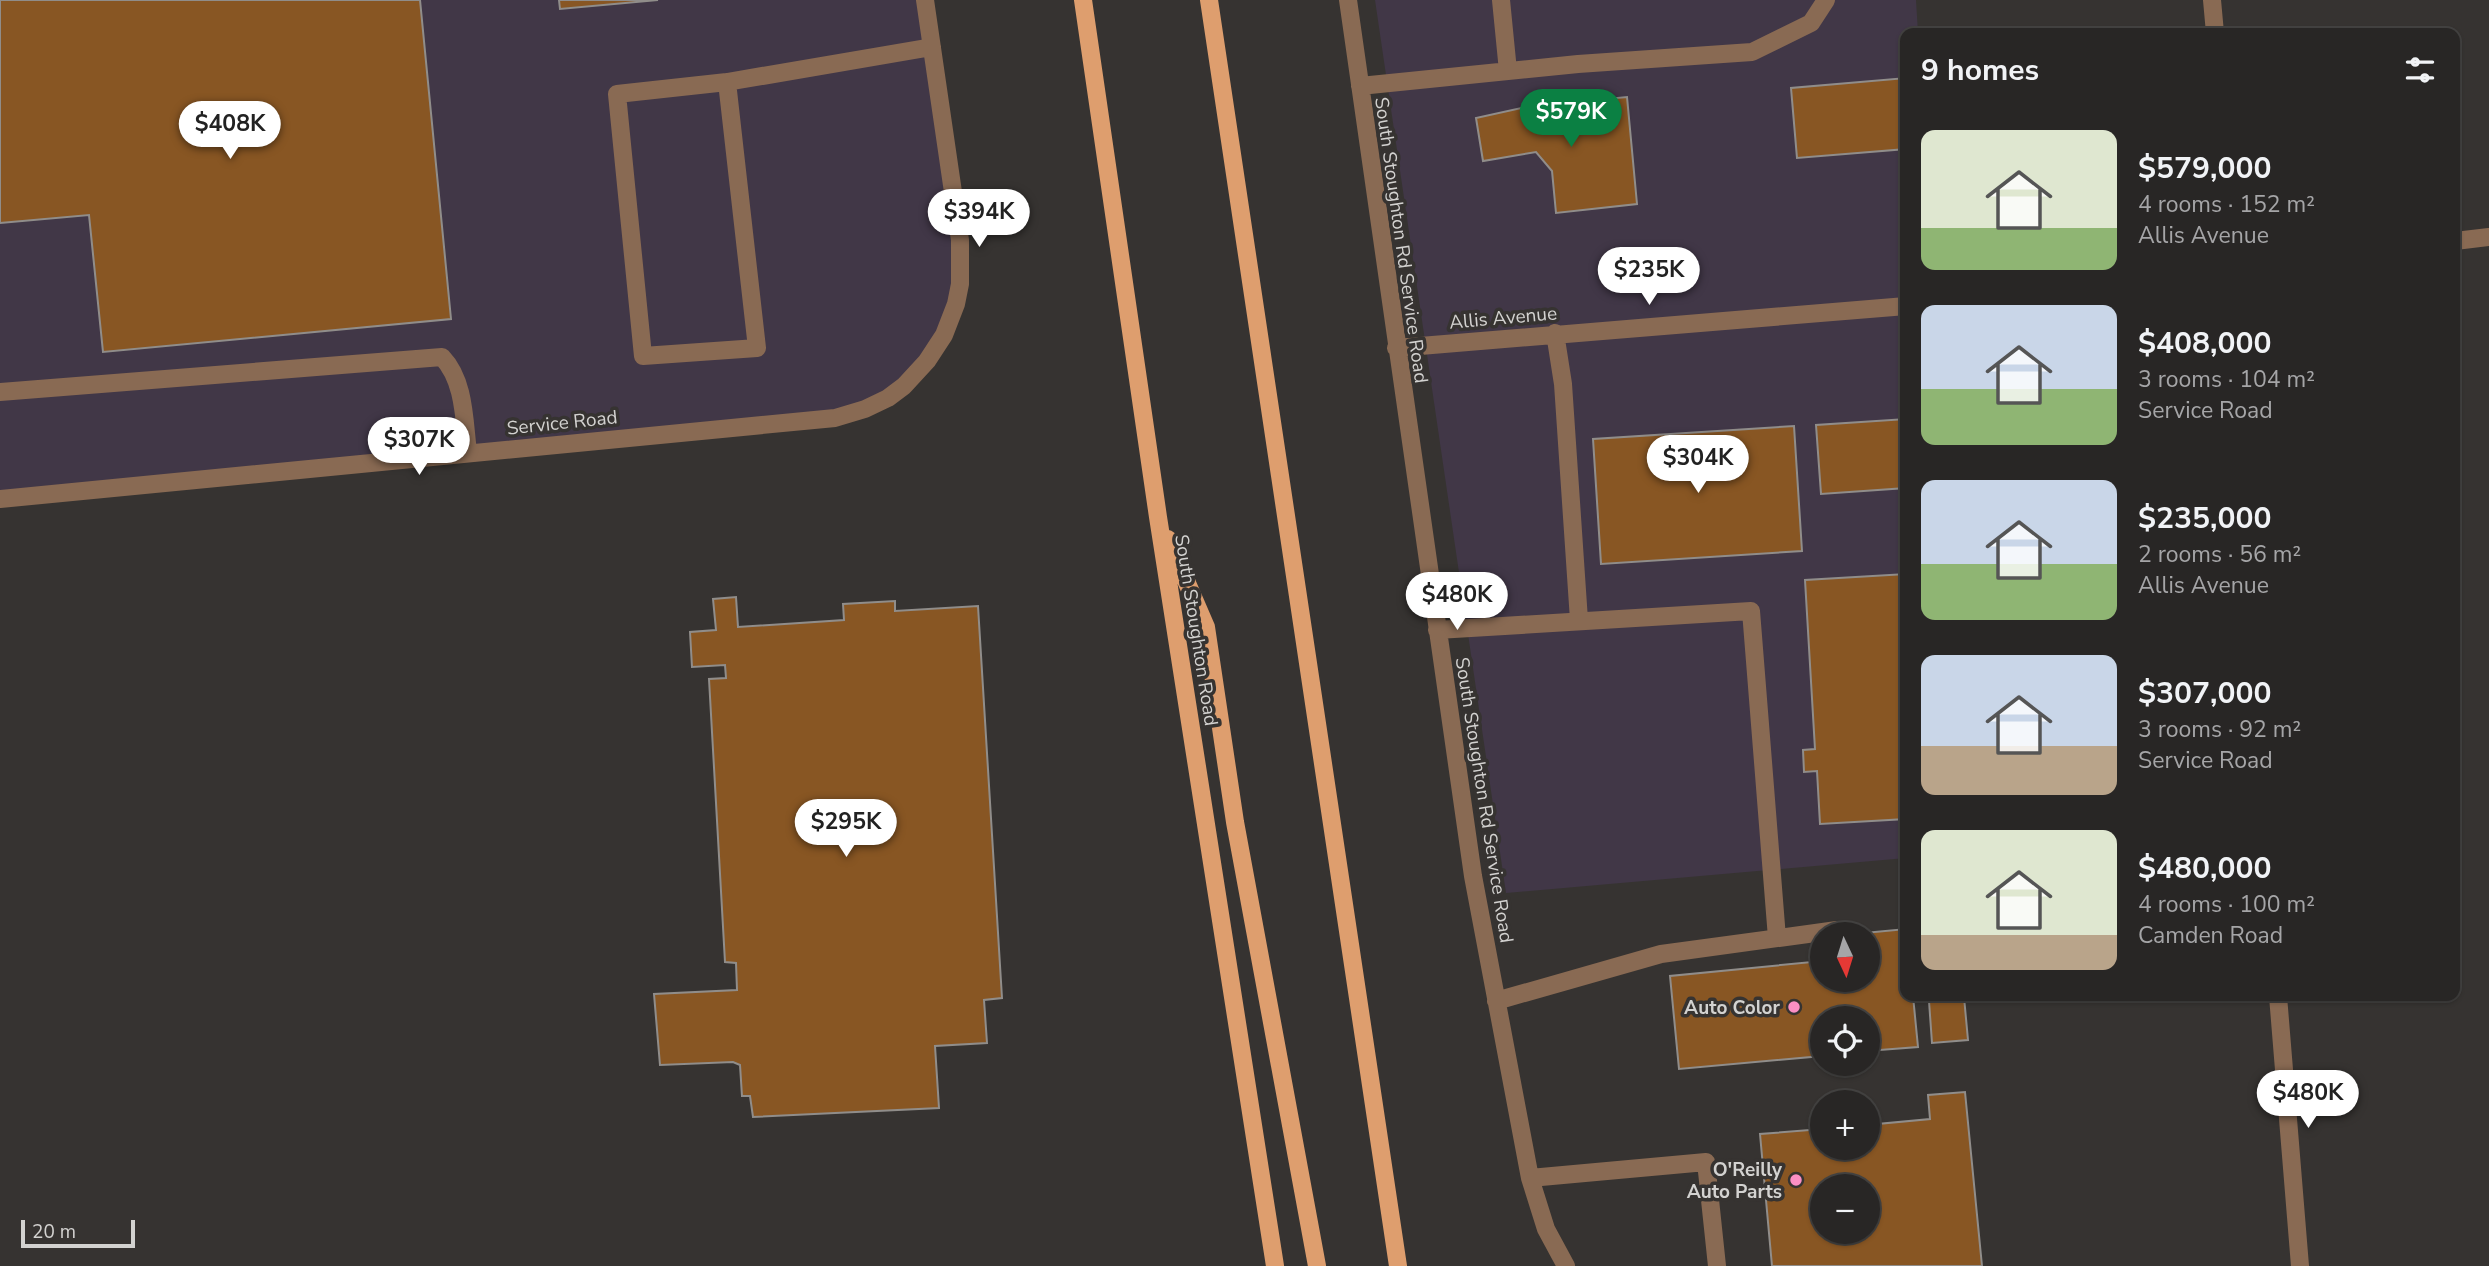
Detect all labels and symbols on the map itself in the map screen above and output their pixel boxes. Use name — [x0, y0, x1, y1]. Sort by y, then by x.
pin: $579K — [1522, 90, 1620, 149]
street label: South Stoughton Rd Service Road — [1368, 95, 1434, 385]
pin: $408K — [181, 102, 279, 161]
pin: $394K — [930, 190, 1028, 249]
pin: $235K — [1600, 247, 1698, 307]
street label: Allis Avenue — [1448, 300, 1558, 336]
street label: Service Road — [505, 404, 619, 442]
pin: $307K — [370, 418, 468, 477]
pin: $304K — [1649, 435, 1747, 495]
street label: South Stoughton Road — [1168, 533, 1224, 728]
pin: $480K — [1408, 572, 1506, 632]
street label: South Stoughton Rd Service Road — [1449, 655, 1519, 945]
pin: $295K — [797, 800, 895, 859]
north arrow — [1810, 922, 1880, 992]
place label: Auto Color — [1684, 995, 1781, 1021]
marker: Auto Color — [1786, 999, 1802, 1015]
pin: $480K — [2259, 1070, 2357, 1130]
place label: O'Reilly Auto Parts — [1687, 1157, 1783, 1205]
marker: O'Reilly Auto Parts — [1788, 1172, 1804, 1188]
scale bar — [21, 1217, 135, 1249]

